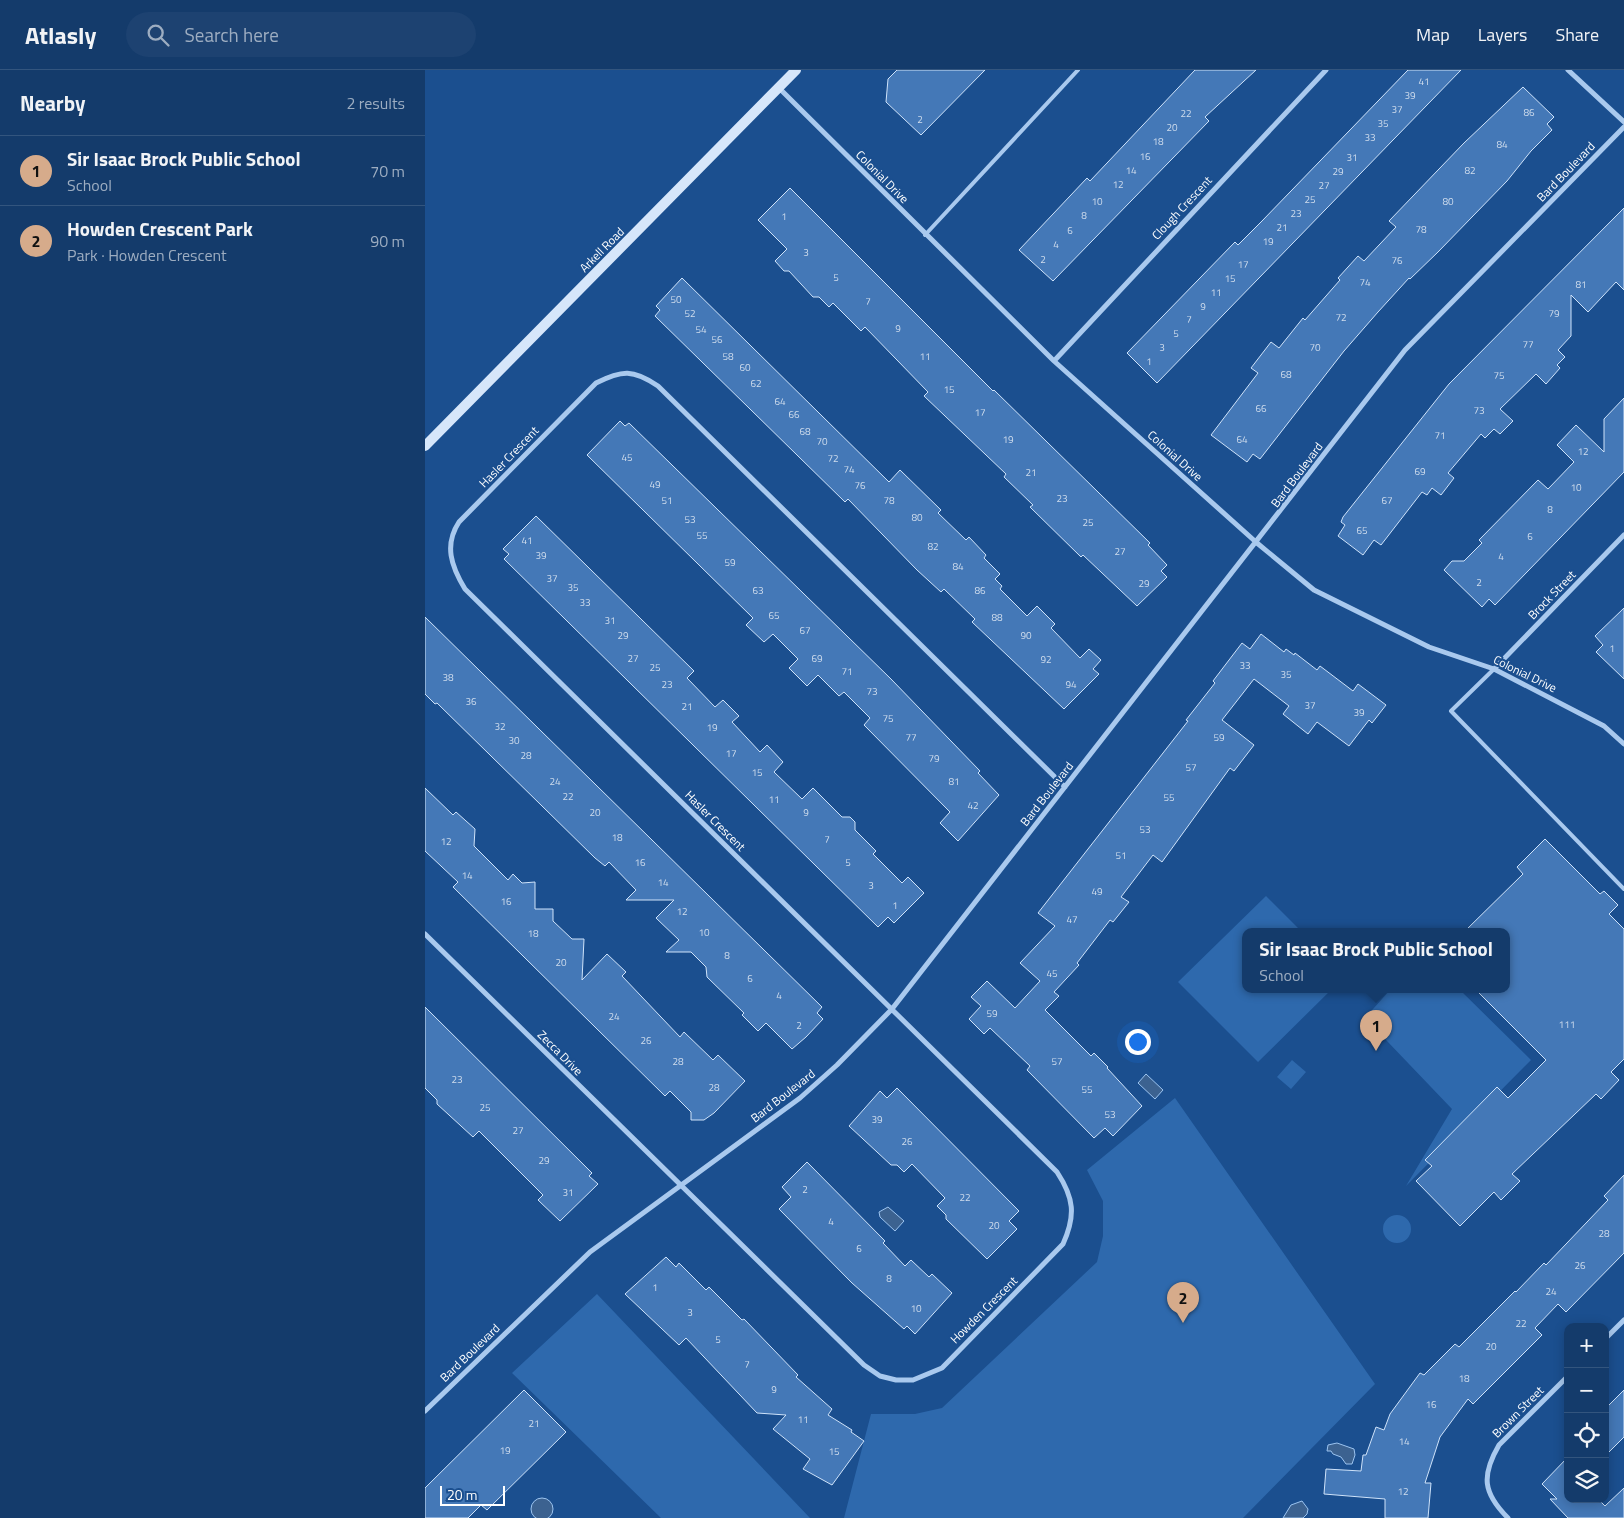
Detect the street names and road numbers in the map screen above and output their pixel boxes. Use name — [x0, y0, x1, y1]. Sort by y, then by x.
street label: Bard Boulevard — [1532, 137, 1599, 206]
street label: Colonial Drive — [851, 146, 913, 208]
street label: Clough Crescent — [1147, 171, 1217, 244]
street label: Arkell Road — [575, 223, 629, 277]
street label: Hasler Crescent — [474, 421, 544, 492]
street label: Colonial Drive — [1143, 426, 1207, 486]
street label: Bard Boulevard — [1266, 438, 1327, 511]
street label: Brock Street — [1523, 565, 1581, 624]
street label: Colonial Drive — [1490, 650, 1560, 697]
street label: Bard Boulevard — [1015, 757, 1078, 830]
street label: Hasler Crescent — [681, 786, 751, 856]
street label: Zecca Drive — [533, 1026, 587, 1080]
street label: Bard Boulevard — [746, 1064, 819, 1127]
street label: Howden Crescent — [946, 1271, 1022, 1348]
street label: Bard Boulevard — [435, 1319, 504, 1386]
street label: Brown Street — [1487, 1381, 1549, 1442]

